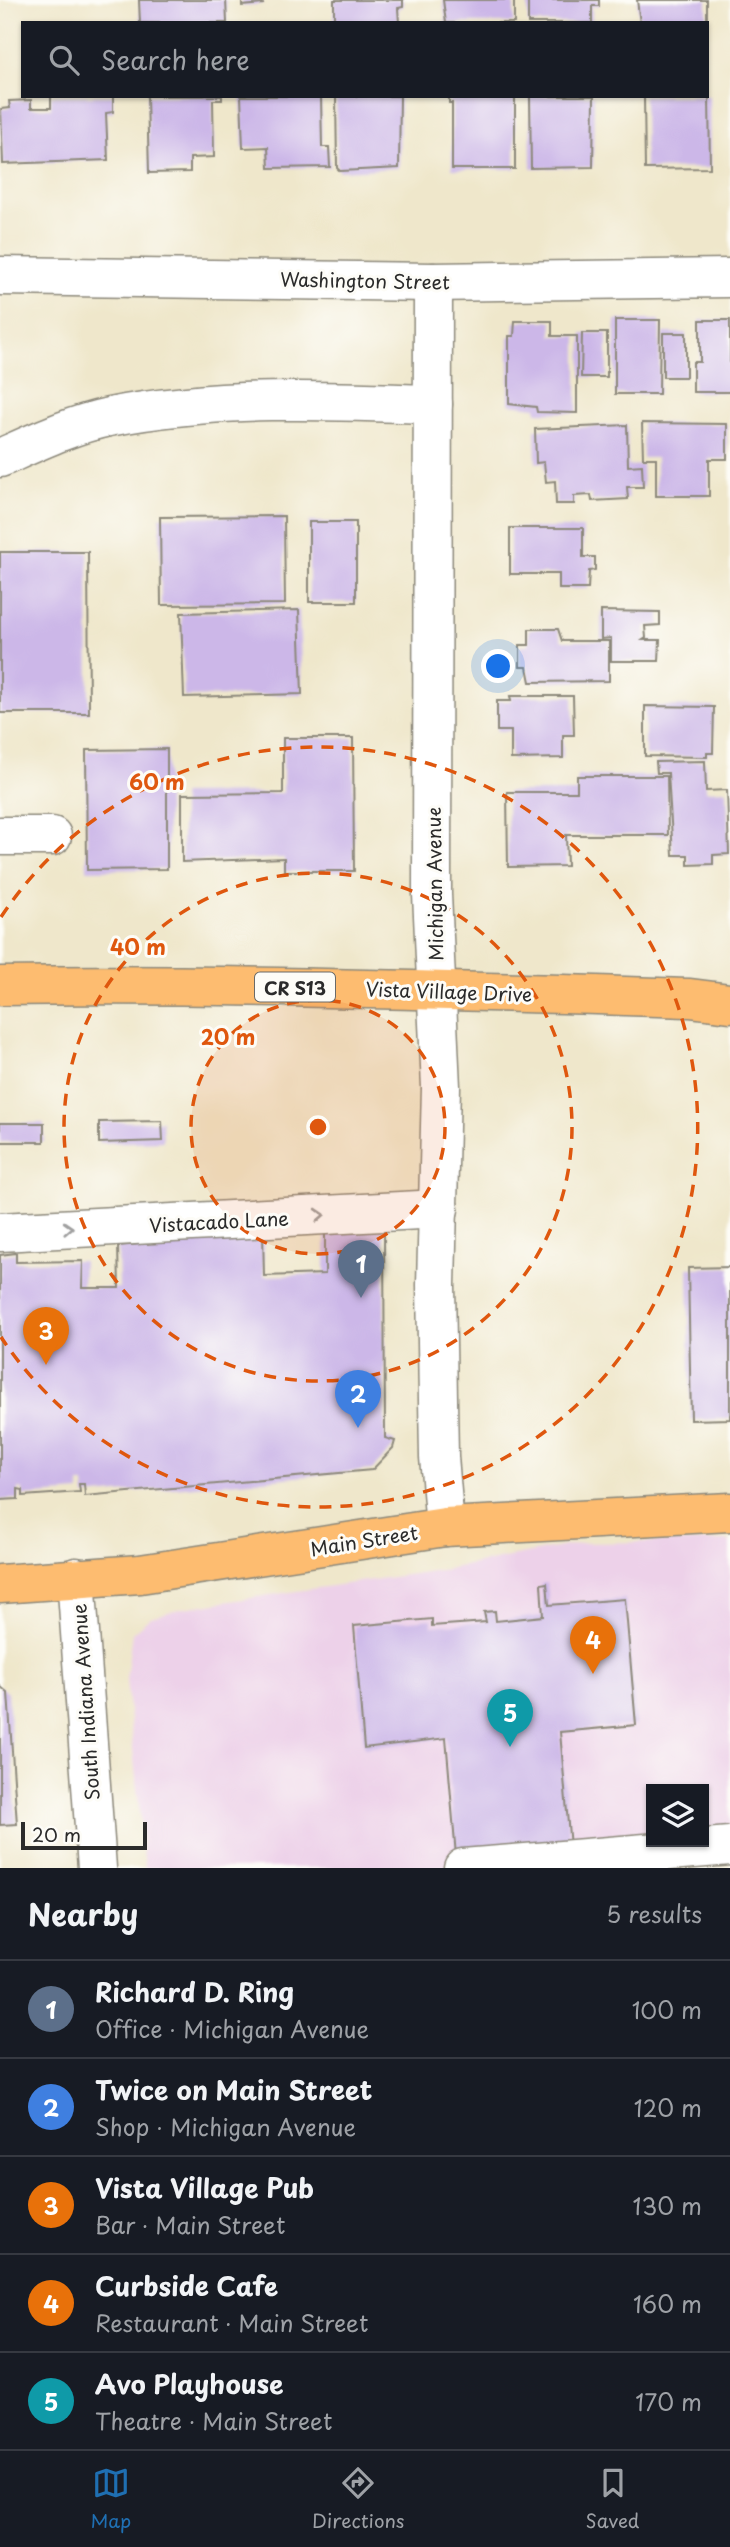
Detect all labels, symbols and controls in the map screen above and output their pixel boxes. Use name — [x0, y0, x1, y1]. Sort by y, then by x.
search box — [21, 21, 709, 98]
text: Search here — [101, 40, 250, 79]
icon: search — [45, 41, 83, 79]
street label: Washington Street — [280, 265, 450, 295]
your location — [481, 649, 515, 683]
text: 60 m — [129, 765, 185, 797]
street label: Michigan Avenue — [419, 807, 449, 961]
text: 40 m — [110, 930, 166, 962]
road number: CR S13 — [255, 972, 335, 1002]
street label: Vista Village Drive — [365, 974, 533, 1008]
text: 20 m — [201, 1020, 255, 1052]
centre of rings — [306, 1115, 330, 1139]
street label: Vistacado Lane — [148, 1203, 290, 1239]
one-way arrow — [315, 1208, 326, 1223]
one-way arrow — [63, 1221, 74, 1236]
pin: 1 — [338, 1240, 384, 1298]
pin: 3 — [23, 1307, 69, 1365]
pin: 2 — [335, 1370, 381, 1428]
street label: Main Street — [308, 1518, 420, 1562]
street label: South Indiana Avenue — [64, 1603, 106, 1801]
pin: 4 — [570, 1616, 616, 1674]
pin: 5 — [487, 1689, 533, 1747]
map controls — [646, 1784, 709, 1847]
button: layers — [646, 1784, 709, 1847]
scale bar — [21, 1819, 147, 1851]
text: 20 m — [32, 1820, 81, 1848]
text: Nearby — [28, 1891, 138, 1936]
text: 5 results — [606, 1896, 702, 1931]
text: Richard D. Ring — [95, 1972, 294, 2011]
text: 1 — [46, 1992, 57, 2027]
text: 100 m — [632, 1992, 702, 2027]
text: Office · Michigan Avenue — [95, 2011, 369, 2046]
text: Twice on Main Street — [95, 2070, 372, 2109]
text: 2 — [43, 2090, 59, 2125]
text: 120 m — [634, 2090, 702, 2125]
text: Shop · Michigan Avenue — [95, 2109, 356, 2144]
text: Vista Village Pub — [95, 2168, 314, 2207]
text: 3 — [43, 2188, 59, 2223]
text: 130 m — [632, 2188, 702, 2223]
text: Bar · Main Street — [95, 2207, 285, 2242]
text: Curbside Cafe — [95, 2266, 278, 2305]
text: 4 — [43, 2286, 59, 2321]
text: 160 m — [633, 2286, 702, 2321]
text: Restaurant · Main Street — [95, 2305, 368, 2340]
text: Avo Playhouse — [95, 2364, 283, 2403]
text: 5 — [44, 2384, 58, 2419]
text: 170 m — [635, 2384, 702, 2419]
text: Theatre · Main Street — [95, 2403, 332, 2438]
tab: Map — [91, 2464, 131, 2534]
tab: Directions — [312, 2464, 405, 2534]
tab: Saved — [586, 2464, 639, 2534]

